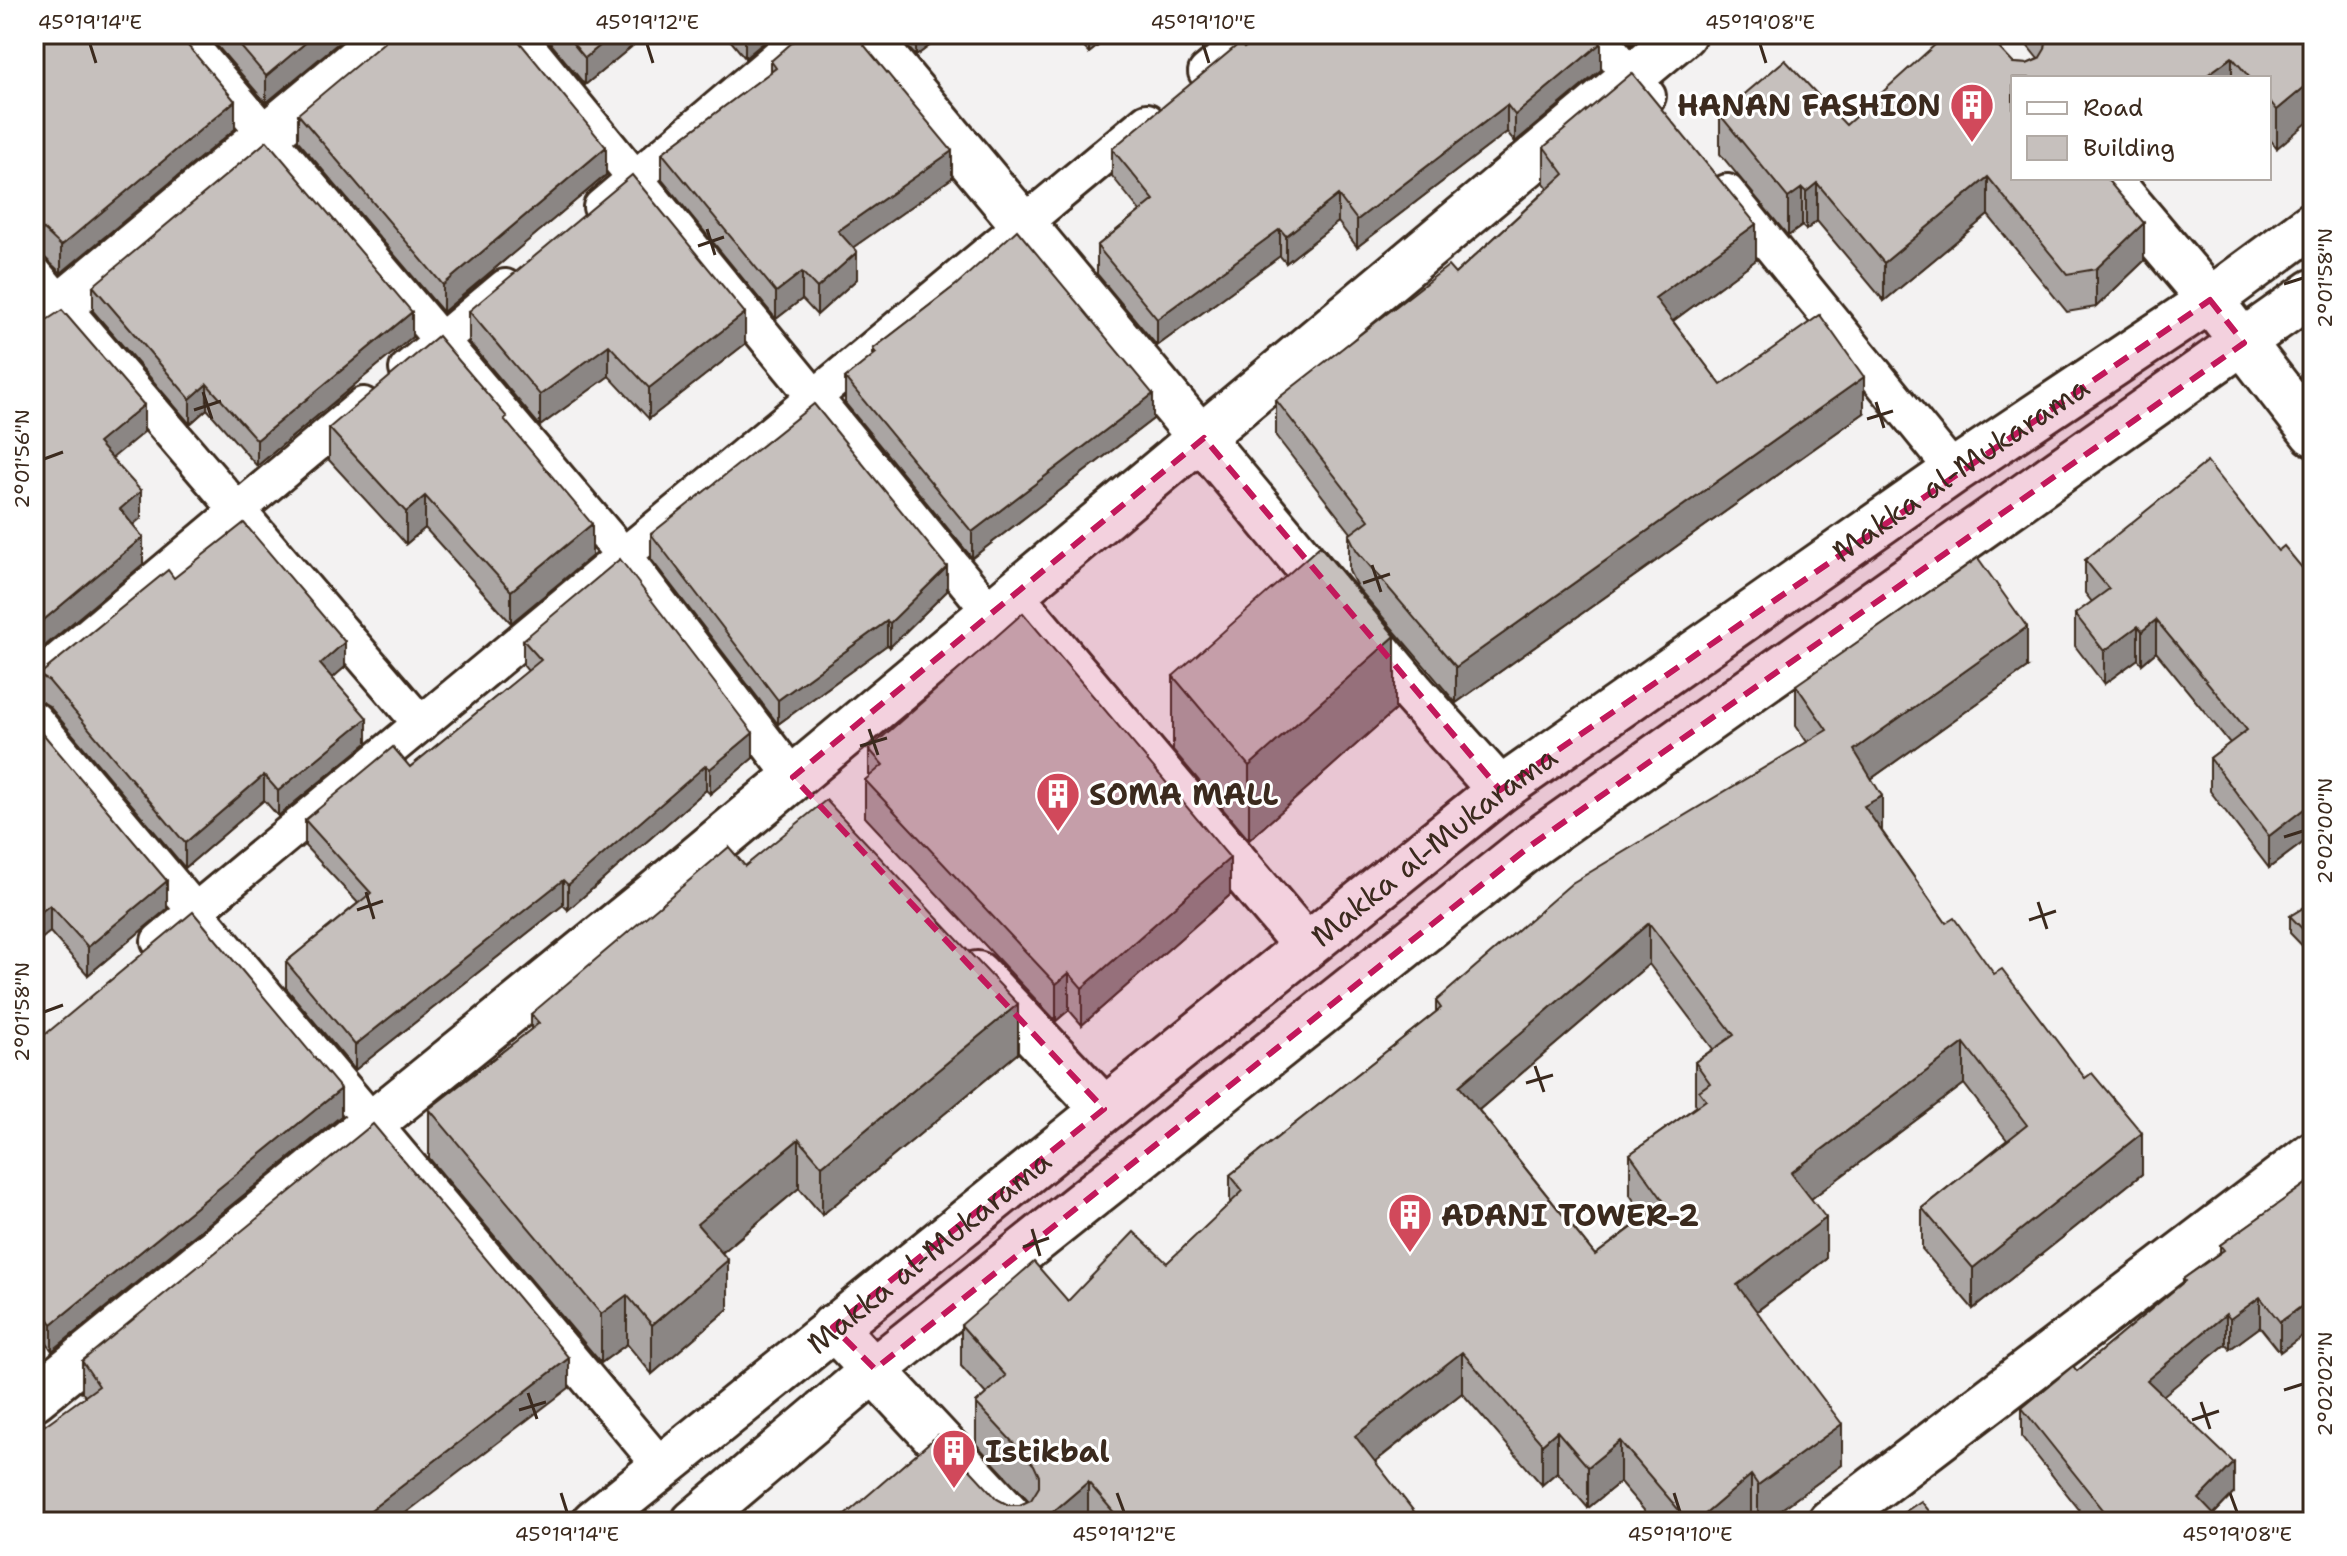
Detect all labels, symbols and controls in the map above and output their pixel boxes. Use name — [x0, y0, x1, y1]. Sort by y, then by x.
text: 45°19'14"E — [38, 9, 142, 35]
text: 45°19'12"E — [595, 9, 699, 35]
text: 45°19'10"E — [1150, 9, 1256, 35]
text: 45°19'08"E — [1705, 9, 1815, 35]
legend — [2011, 76, 2271, 180]
building icon: HANAN FASHION — [1948, 81, 1996, 144]
place label: HANAN FASHION — [1677, 85, 1941, 126]
text: Road — [2083, 92, 2143, 124]
text: Building — [2083, 132, 2175, 164]
text: 2°01'58"N — [2312, 228, 2338, 328]
street label: Makka al-Mukarama — [1823, 366, 2097, 571]
text: 2°01'56"N — [9, 409, 35, 509]
street label: Makka al-Mukarama — [1302, 736, 1565, 956]
building icon: SOMA MALL — [1034, 770, 1082, 833]
place label: SOMA MALL — [1089, 774, 1278, 815]
text: 2°02'00"N — [2312, 778, 2338, 884]
text: 2°01'58"N — [9, 962, 35, 1062]
street label: Makka al-Mukarama — [798, 1140, 1060, 1363]
building icon: ADANI TOWER-2 — [1386, 1191, 1434, 1254]
place label: ADANI TOWER-2 — [1441, 1195, 1699, 1236]
text: 2°02'02"N — [2312, 1331, 2338, 1437]
building icon: Istikbal — [930, 1427, 978, 1490]
place label: Istikbal — [985, 1431, 1110, 1472]
text: 45°19'14"E — [515, 1521, 619, 1547]
text: 45°19'12"E — [1072, 1521, 1176, 1547]
text: 45°19'10"E — [1627, 1521, 1733, 1547]
text: 45°19'08"E — [2182, 1521, 2292, 1547]

